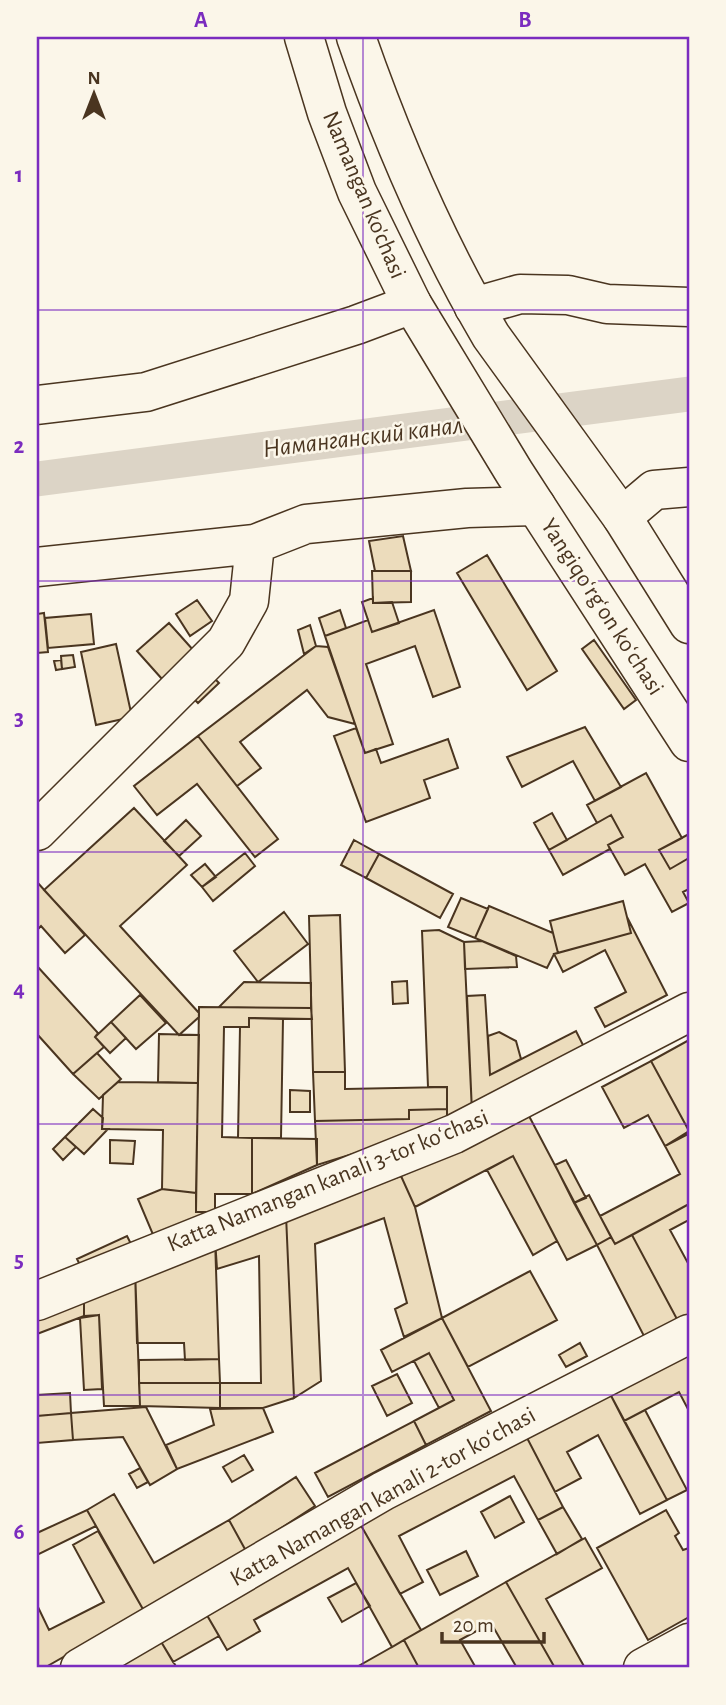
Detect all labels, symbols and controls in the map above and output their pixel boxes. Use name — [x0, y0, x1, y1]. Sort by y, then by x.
text: A — [194, 9, 208, 32]
text: B — [518, 9, 532, 32]
north arrow — [60, 60, 130, 130]
text: N — [87, 69, 101, 88]
street label: Namangan ko'chasi — [318, 108, 410, 282]
text: 1 — [15, 164, 23, 187]
water label: Наманганский канал — [262, 412, 464, 462]
text: 2 — [14, 435, 25, 458]
street label: Yangiqoʻrgʻon koʻchasi — [536, 514, 668, 700]
text: 3 — [14, 707, 24, 730]
text: 4 — [13, 978, 25, 1001]
street label: Katta Namangan kanali 3-tor koʻchasi — [164, 1105, 492, 1257]
text: 5 — [14, 1249, 24, 1272]
street label: Katta Namangan kanali 2-tor koʻchasi — [226, 1403, 540, 1591]
text: 6 — [13, 1521, 25, 1544]
scale bar — [442, 1600, 544, 1644]
text: 20 m — [453, 1615, 494, 1636]

